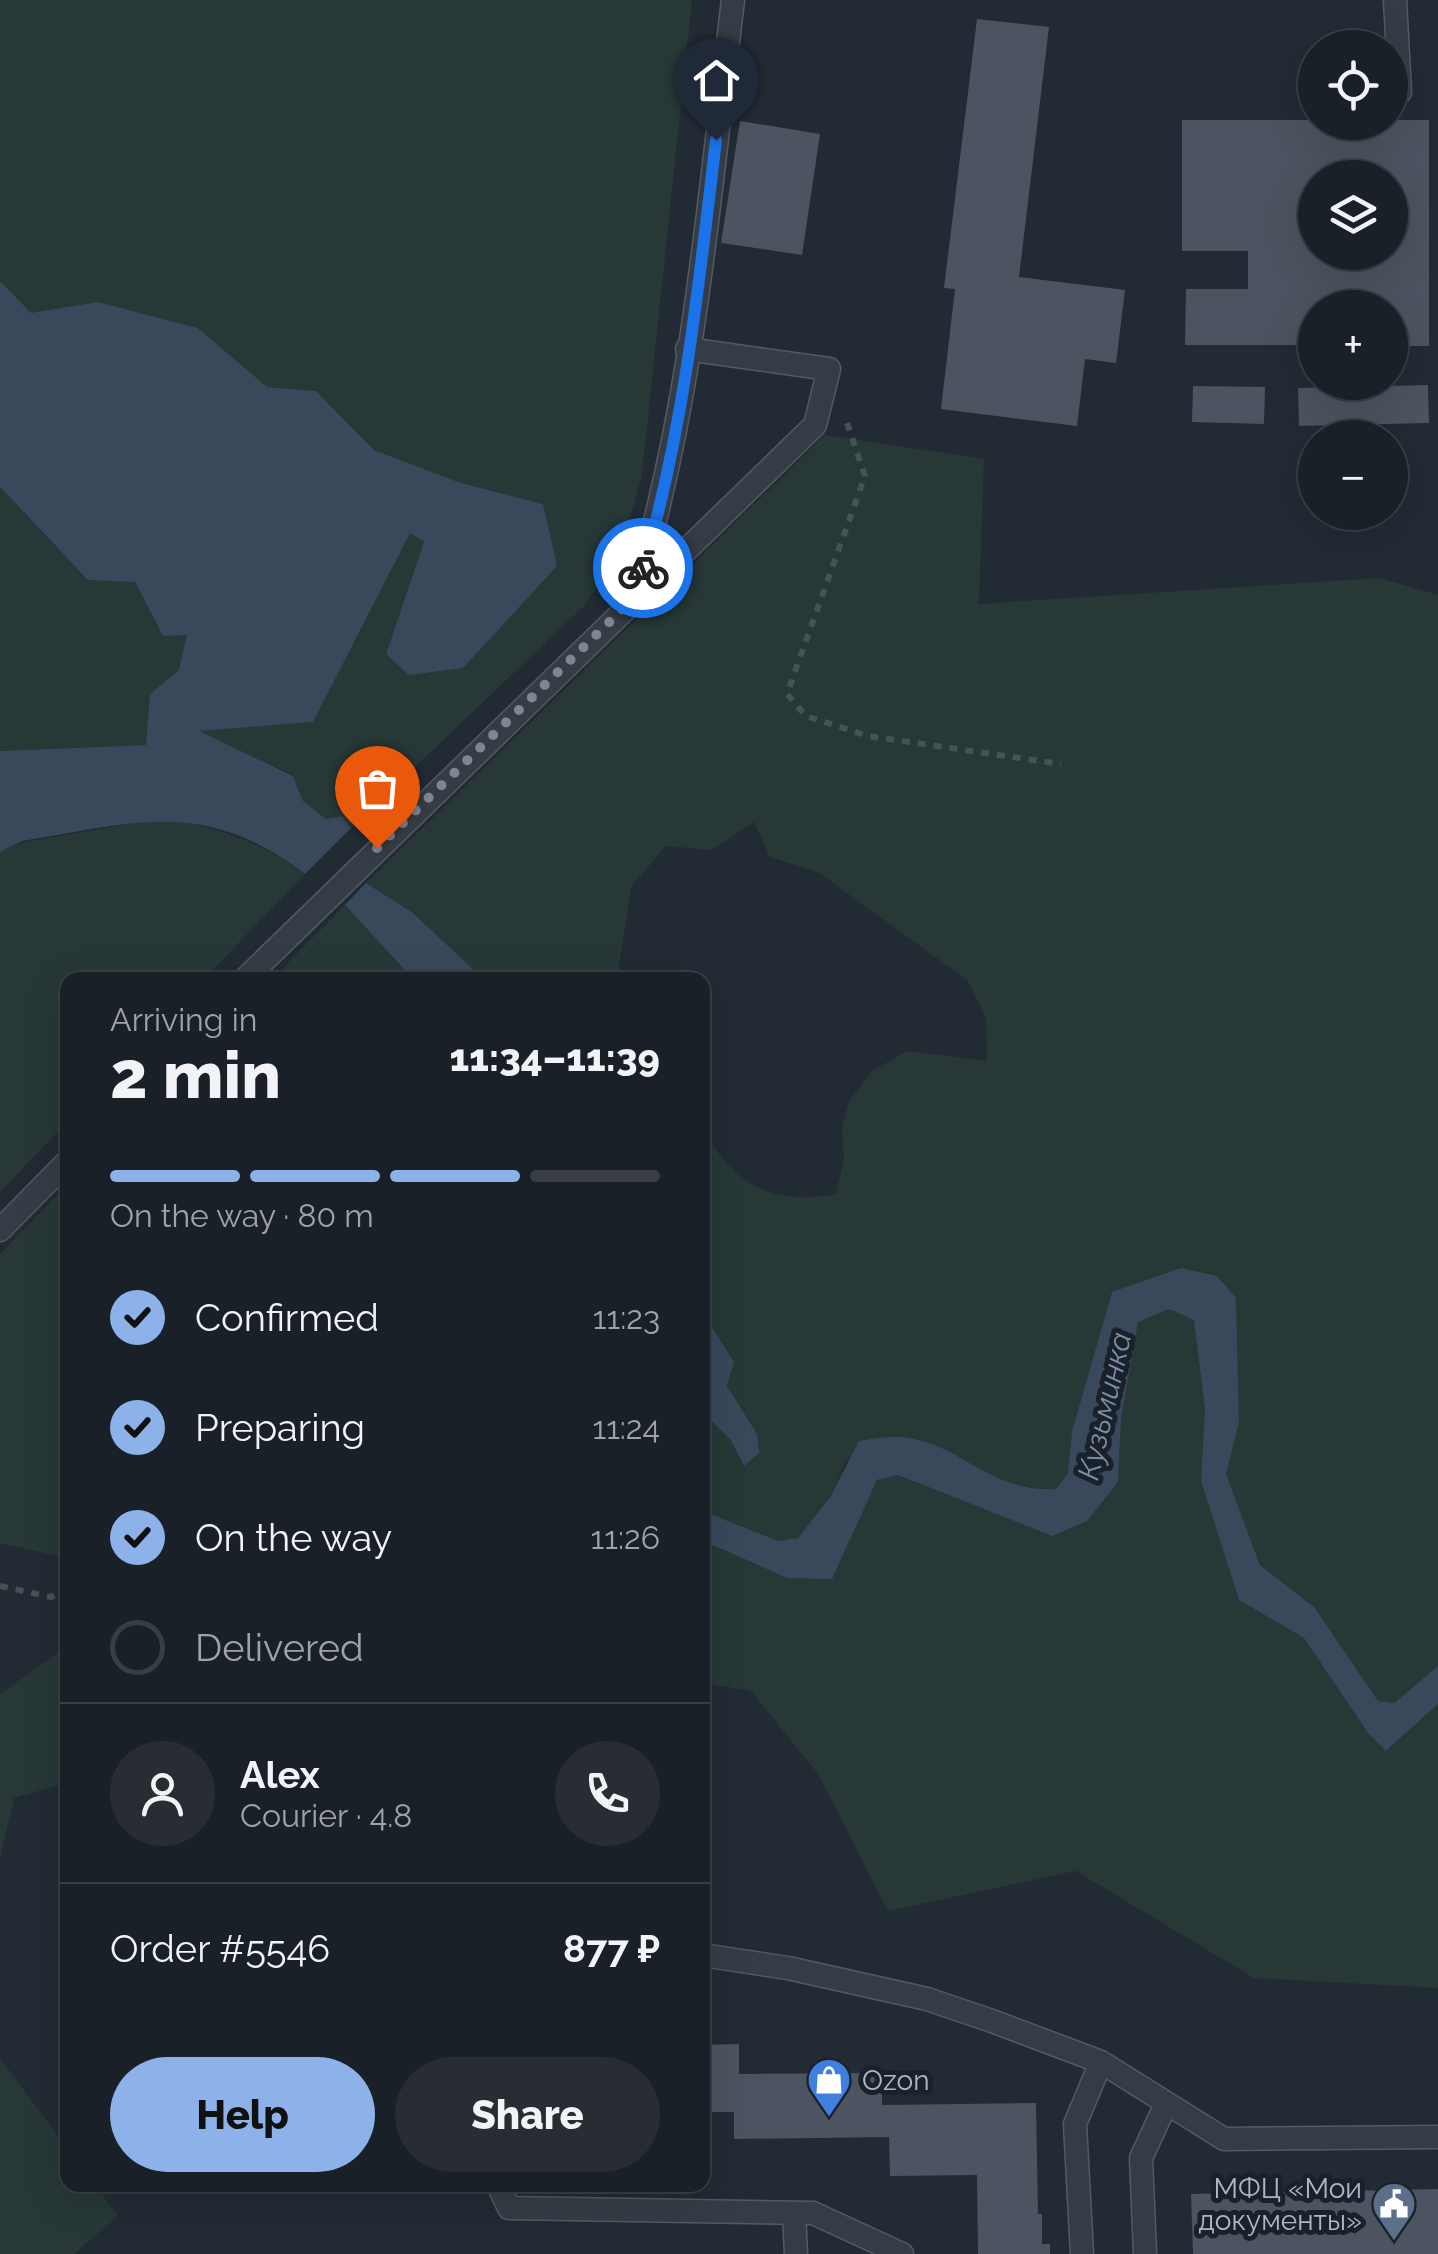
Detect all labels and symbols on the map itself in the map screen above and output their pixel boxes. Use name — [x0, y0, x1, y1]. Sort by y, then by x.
pin — [674, 38, 759, 141]
courier — [593, 518, 693, 618]
pin — [335, 746, 420, 849]
water label: Кузьминка — [1071, 1329, 1138, 1483]
shop icon: Ozon — [806, 2057, 852, 2118]
place label: Ozon — [862, 2064, 929, 2097]
place label: МФЦ «Мои документы» — [1199, 2172, 1362, 2237]
public building icon: МФЦ «Мои документы» — [1371, 2181, 1417, 2242]

